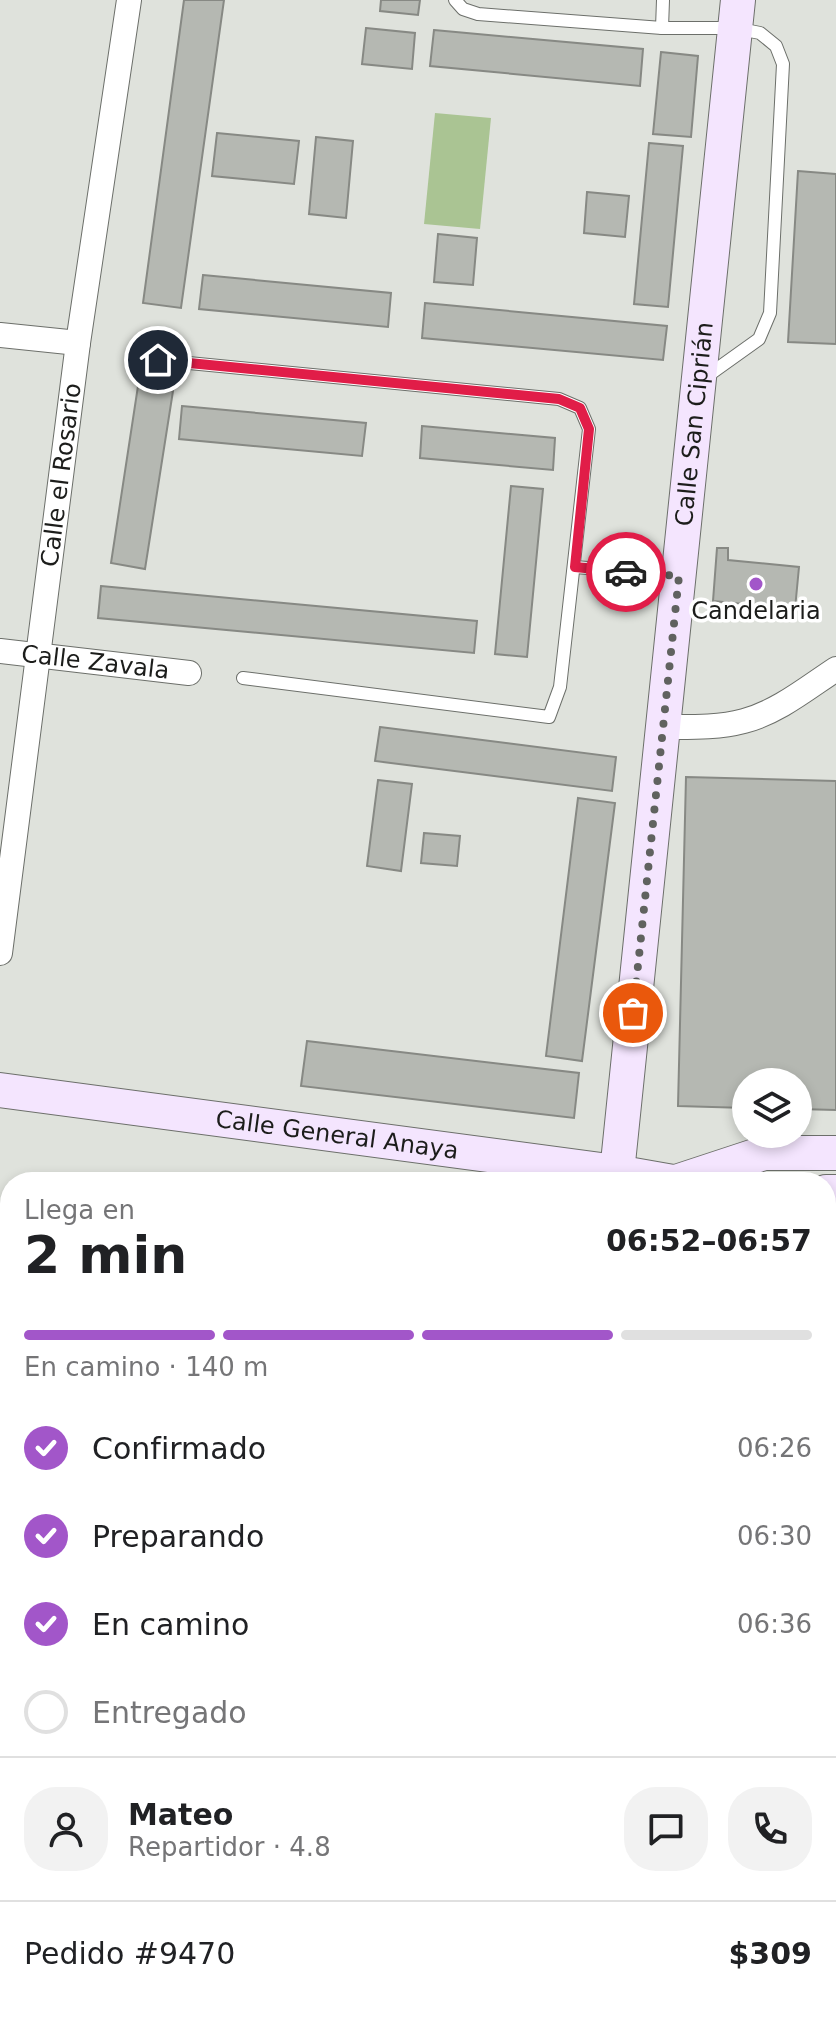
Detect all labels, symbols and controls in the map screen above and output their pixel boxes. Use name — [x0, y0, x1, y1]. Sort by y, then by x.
street label: Calle San Ciprián — [670, 321, 719, 528]
pin — [124, 326, 192, 394]
icon: home — [136, 338, 180, 382]
street label: Calle el Rosario — [36, 381, 87, 568]
courier — [586, 532, 666, 612]
icon: car — [604, 550, 648, 594]
marker: Candelaria — [747, 575, 765, 593]
place label: Candelaria — [691, 597, 821, 625]
street label: Calle Zavala — [20, 640, 171, 685]
pin — [599, 979, 667, 1047]
icon: bag — [611, 991, 655, 1035]
map controls — [732, 1068, 812, 1148]
button: layers — [732, 1068, 812, 1148]
street label: Calle General Anaya — [214, 1105, 460, 1165]
text: Llega en — [24, 1195, 135, 1225]
text: 06:52–06:57 — [606, 1223, 812, 1258]
text: 2 min — [24, 1225, 187, 1285]
text: En camino · 140 m — [24, 1352, 268, 1382]
icon: check — [24, 1426, 68, 1470]
text: Confirmado — [92, 1431, 266, 1466]
text: 06:26 — [737, 1433, 812, 1463]
icon: check — [24, 1514, 68, 1558]
text: Preparando — [92, 1519, 264, 1554]
text: 06:30 — [737, 1521, 812, 1551]
icon: check — [24, 1602, 68, 1646]
text: En camino — [92, 1607, 249, 1642]
text: 06:36 — [737, 1609, 812, 1639]
text: Entregado — [92, 1695, 247, 1730]
button: person — [24, 1787, 108, 1871]
button: chat — [624, 1787, 708, 1871]
button: phone — [728, 1787, 812, 1871]
text: Mateo — [128, 1797, 233, 1832]
text: Repartidor · 4.8 — [128, 1832, 331, 1862]
text: Pedido #9470 — [24, 1936, 235, 1971]
text: $309 — [729, 1936, 812, 1971]

